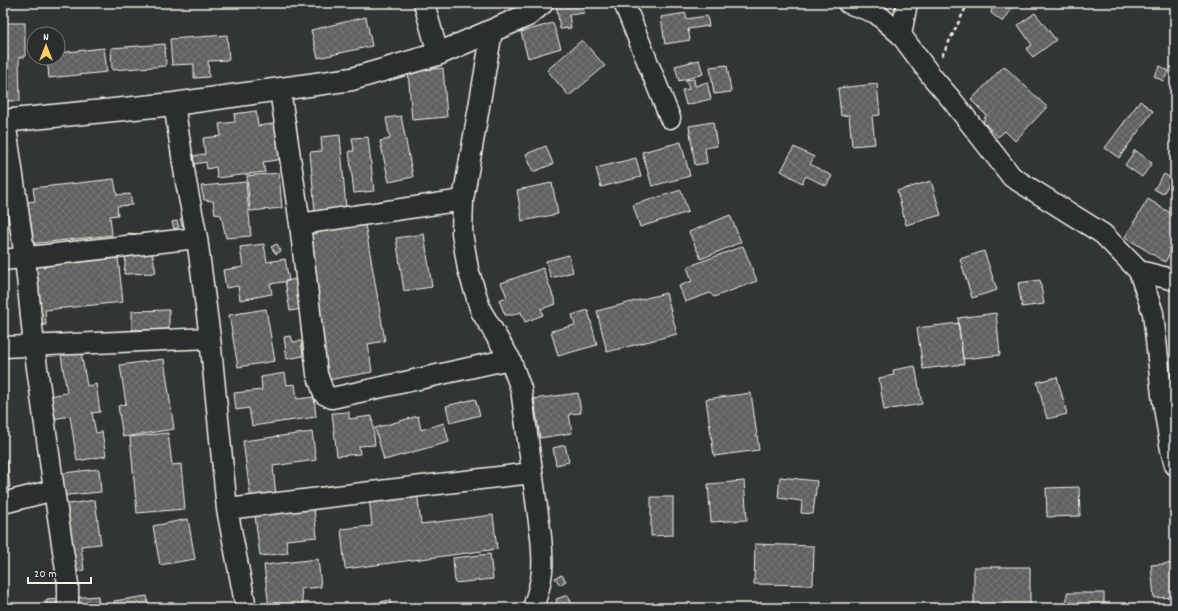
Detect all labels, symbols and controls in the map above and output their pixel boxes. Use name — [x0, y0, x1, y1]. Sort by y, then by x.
north arrow — [26, 26, 66, 66]
text: N — [43, 30, 49, 46]
scale bar — [28, 559, 91, 585]
text: 20 m — [34, 566, 57, 583]

